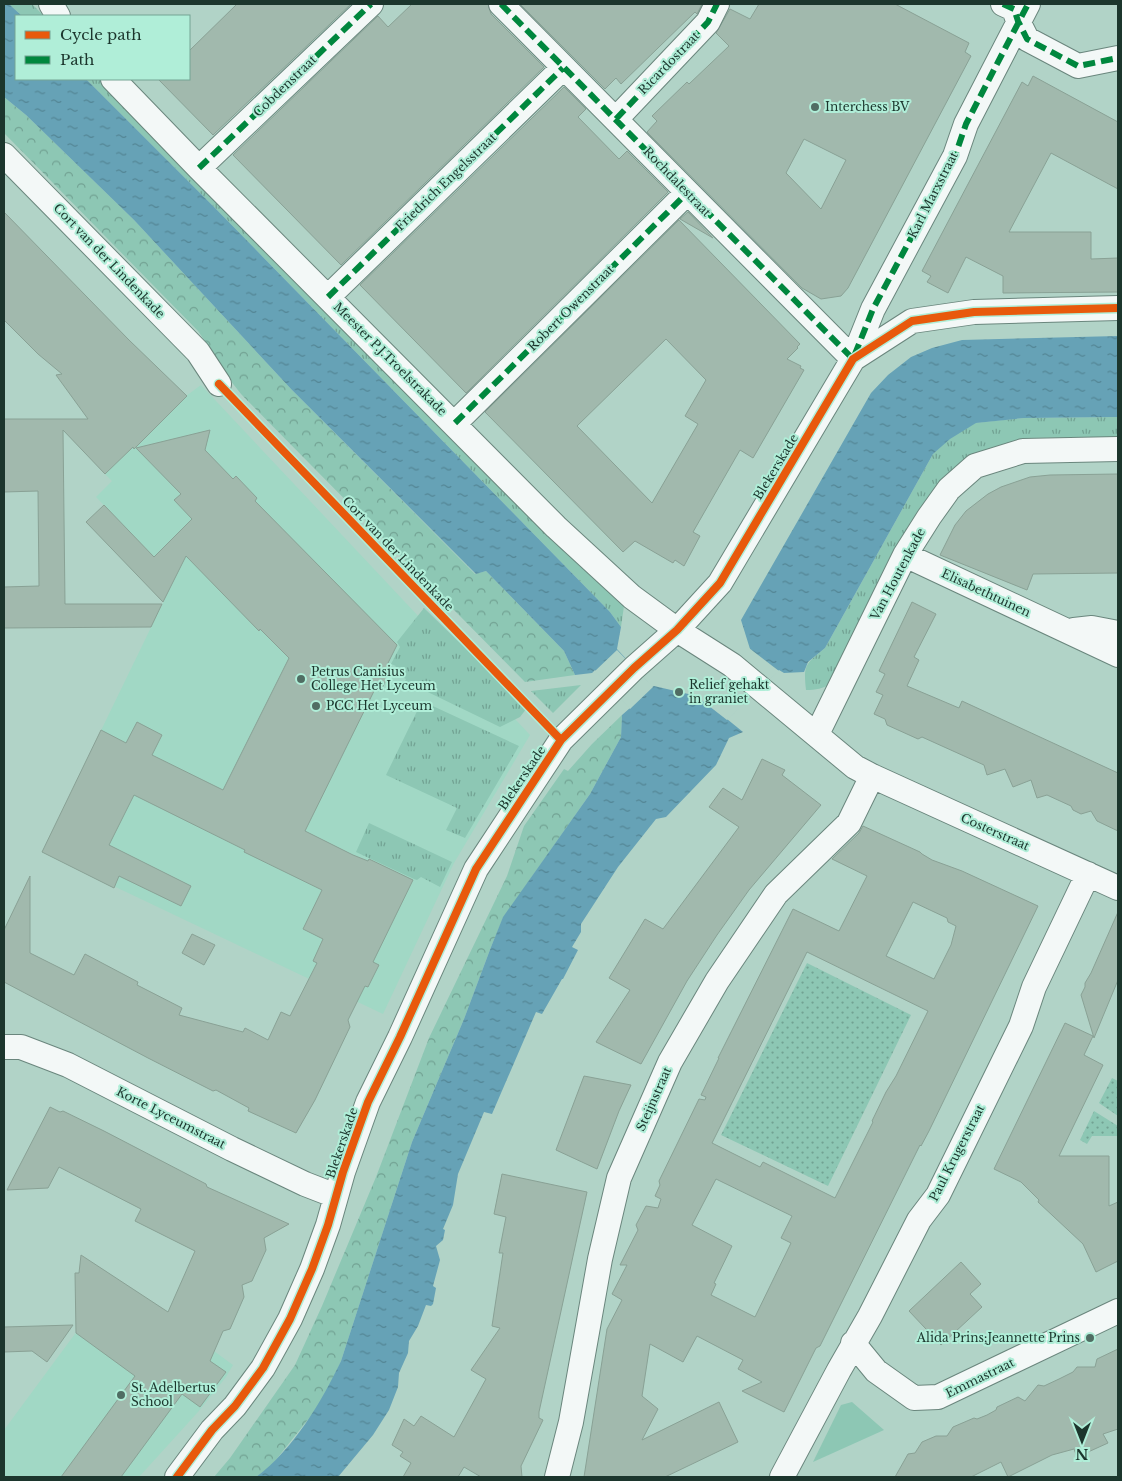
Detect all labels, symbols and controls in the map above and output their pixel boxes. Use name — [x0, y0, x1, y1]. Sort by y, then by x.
legend — [15, 15, 190, 80]
text: Cycle path — [60, 25, 142, 44]
street label: Ricardostraat — [635, 28, 703, 97]
text: Path — [60, 50, 94, 69]
street label: Cobdenstraat — [250, 51, 320, 120]
place label: Interchess BV — [825, 99, 910, 114]
marker: Interchess BV — [809, 101, 821, 113]
street label: Friedrich Engelsstraat — [392, 129, 500, 234]
street label: Rochdalestraat — [640, 144, 715, 220]
street label: Karl Marxstraat — [904, 148, 961, 241]
street label: Cort van der Lindenkade — [51, 200, 168, 321]
street label: Robert Owenstraat — [524, 261, 617, 354]
street label: Meester P.J.Troelstrakade — [331, 299, 450, 418]
street label: Blekerskade — [750, 431, 801, 502]
street label: Cort van der Lindenkade — [340, 493, 457, 614]
street label: Van Houtenkade — [867, 525, 928, 623]
street label: Elisabethtuinen — [939, 565, 1033, 620]
place label: Petrus Canisius College Het Lyceum — [311, 664, 436, 693]
marker: Petrus Canisius College Het Lyceum — [295, 673, 307, 685]
place label: Relief gehakt in graniet — [689, 677, 770, 706]
marker: Relief gehakt in graniet — [673, 686, 685, 698]
place label: PCC Het Lyceum — [326, 698, 432, 713]
marker: PCC Het Lyceum — [310, 700, 322, 712]
street label: Blekerskade — [495, 743, 549, 813]
street label: Costerstraat — [959, 810, 1032, 854]
street label: Steijnstraat — [633, 1064, 675, 1133]
street label: Korte Lyceumstraat — [114, 1084, 229, 1152]
street label: Paul Krugerstraat — [926, 1102, 988, 1204]
street label: Blekerskade — [322, 1105, 361, 1180]
place label: Alida Prins;Jeannette Prins — [916, 1330, 1080, 1345]
marker: Alida Prins;Jeannette Prins — [1084, 1332, 1096, 1344]
street label: Emmastraat — [943, 1354, 1017, 1401]
place label: St. Adelbertus School — [131, 1380, 216, 1409]
marker: St. Adelbertus School — [115, 1389, 127, 1401]
north arrow — [1057, 1416, 1107, 1466]
text: N — [1075, 1445, 1089, 1463]

